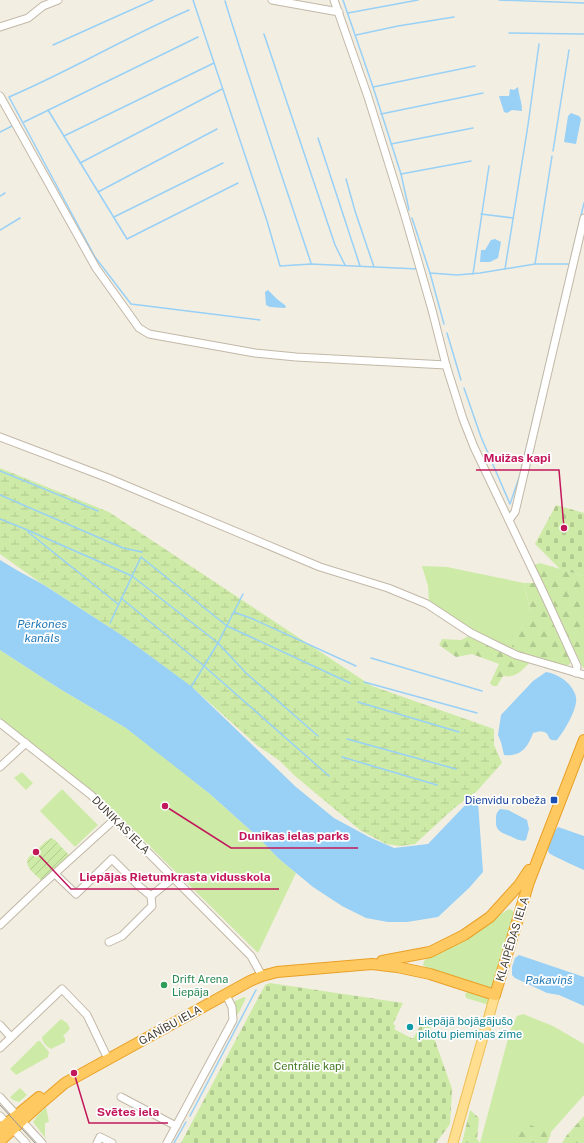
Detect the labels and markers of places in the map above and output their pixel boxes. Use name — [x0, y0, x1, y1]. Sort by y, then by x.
callout: Muižas kapi — [476, 446, 559, 470]
place label: Dienvidu robeža — [465, 794, 546, 806]
marker: Dienvidu robeža — [549, 795, 559, 805]
callout: Dunikas ielas parks — [231, 824, 358, 848]
callout: Liepājas Rietumkrasta vidusskola — [71, 865, 279, 889]
place label: Drift Arena Liepāja — [172, 973, 228, 998]
marker: Drift Arena Liepāja — [159, 980, 169, 990]
place label: Liepājā bojāgājušo pilotu piemiņas zīme — [418, 1015, 522, 1040]
marker: Liepājā bojāgājušo pilotu piemiņas zīme — [405, 1022, 415, 1032]
callout: Svētes iela — [89, 1099, 168, 1123]

